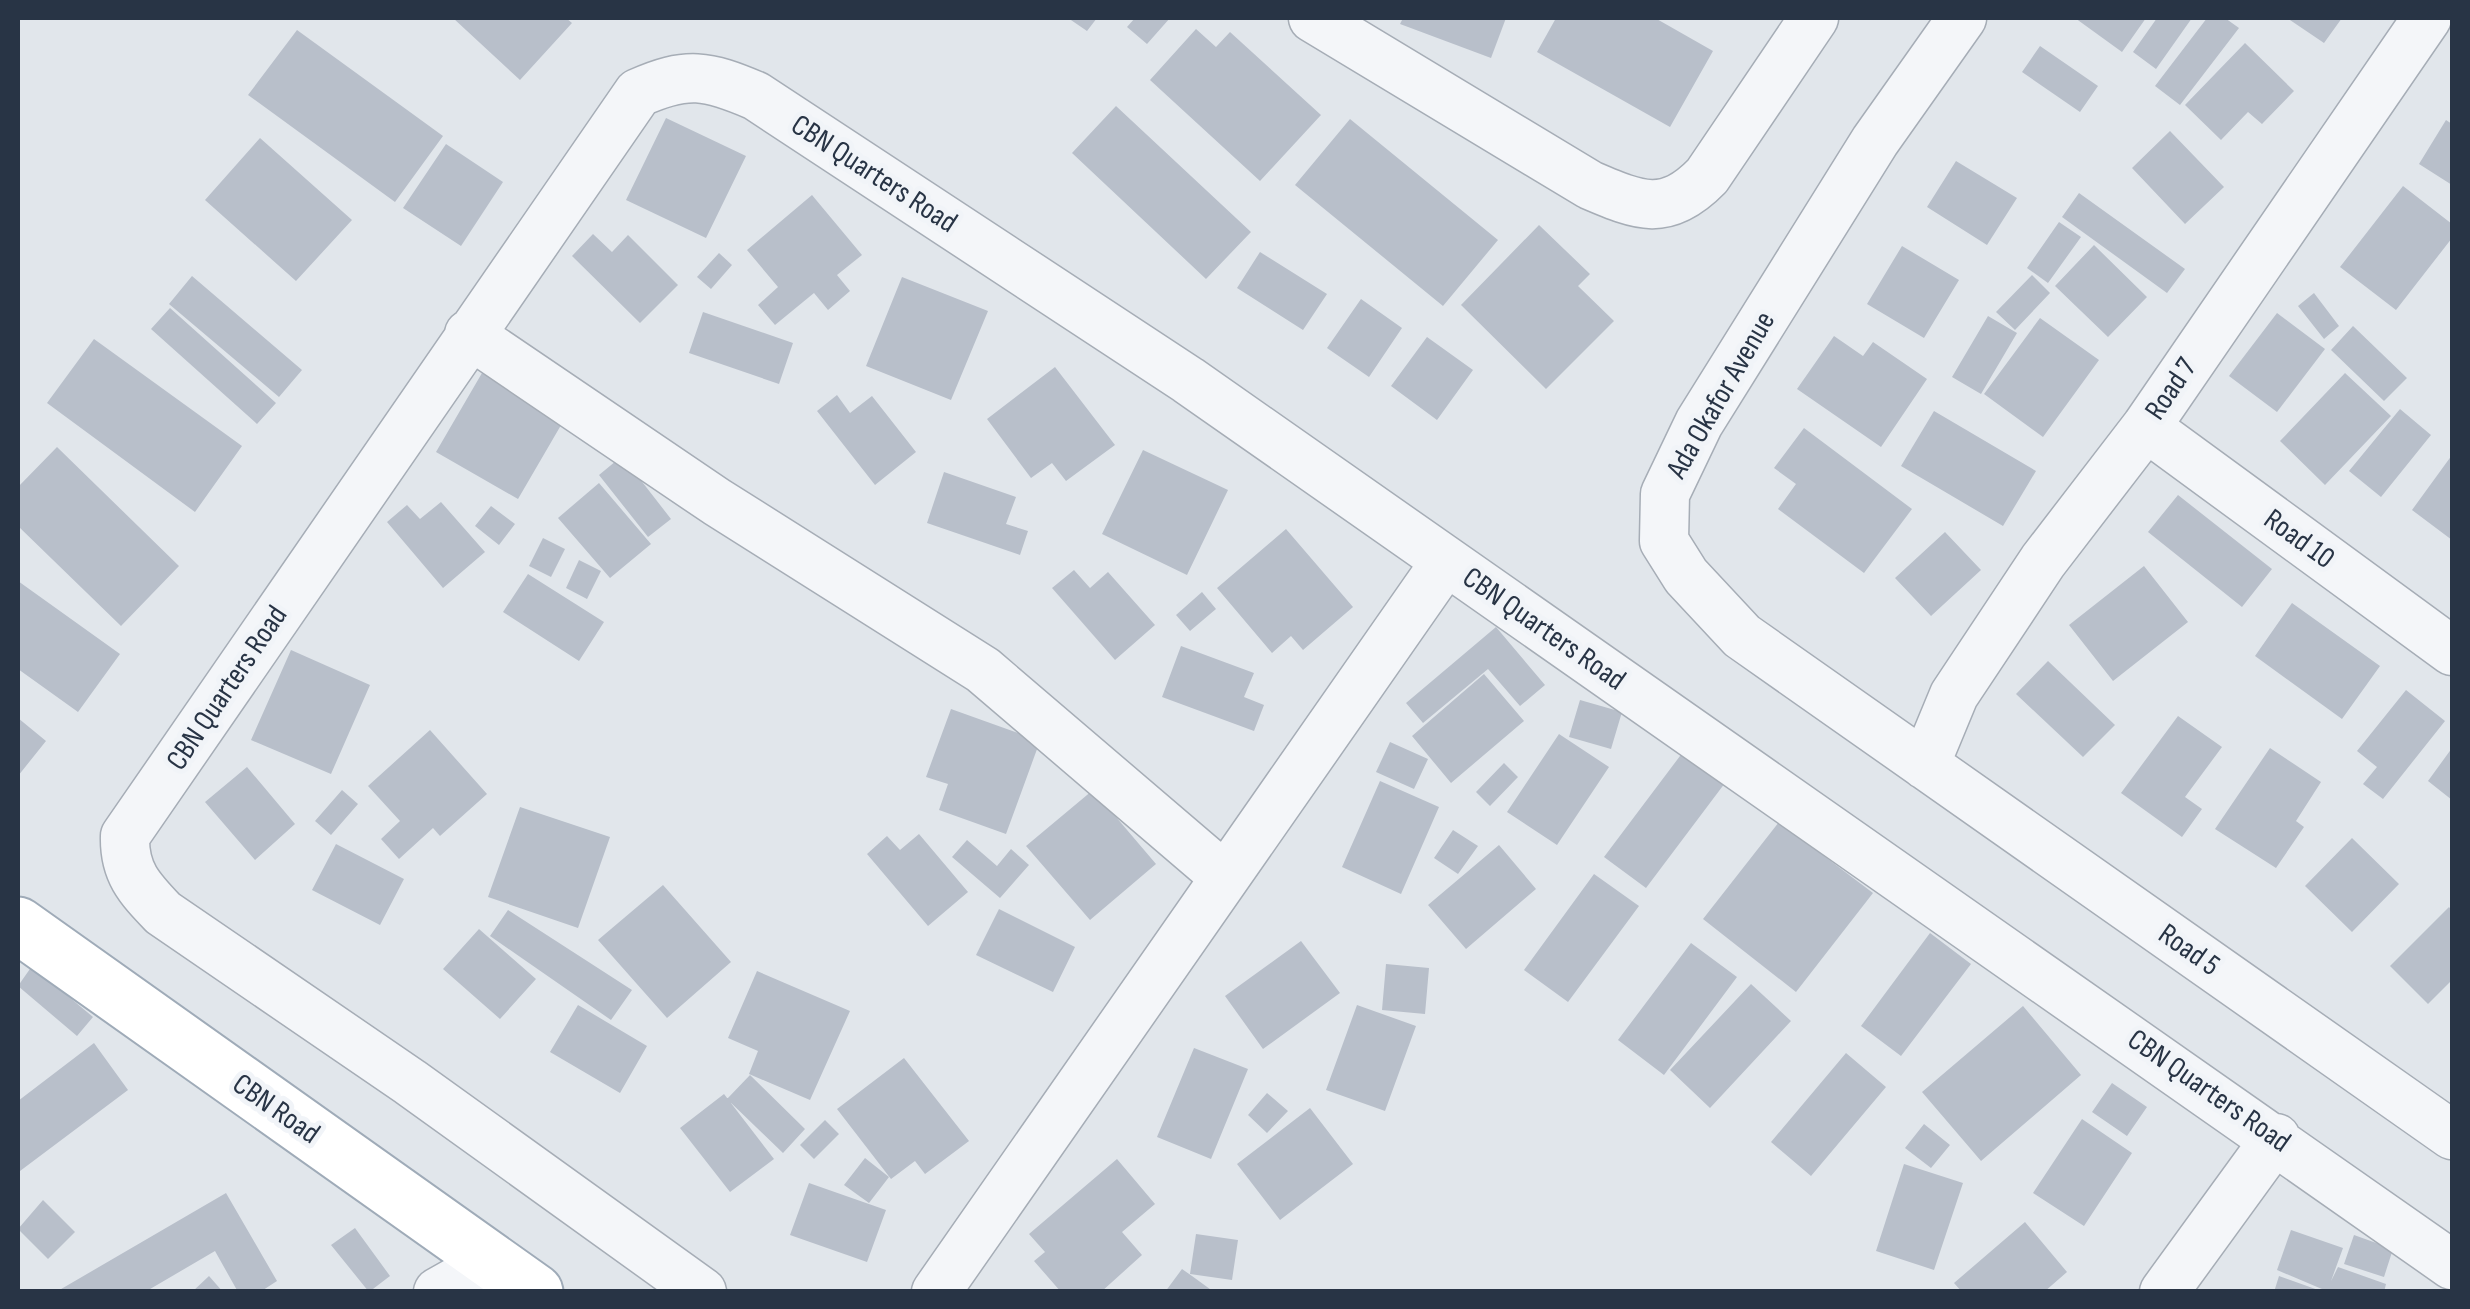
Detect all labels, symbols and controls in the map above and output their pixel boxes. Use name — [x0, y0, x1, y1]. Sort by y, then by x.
street label: CBN Quarters Road — [784, 107, 964, 241]
street label: Ada Okafor Avenue — [1658, 305, 1783, 486]
street label: Road 7 — [2137, 351, 2205, 427]
street label: Road 10 — [2257, 501, 2341, 577]
street label: CBN Quarters Road — [1456, 560, 1632, 698]
street label: CBN Quarters Road — [159, 599, 295, 777]
street label: Road 5 — [2151, 916, 2227, 984]
street label: CBN Quarters Road — [2121, 1022, 2297, 1160]
street label: CBN Road — [226, 1066, 326, 1152]

